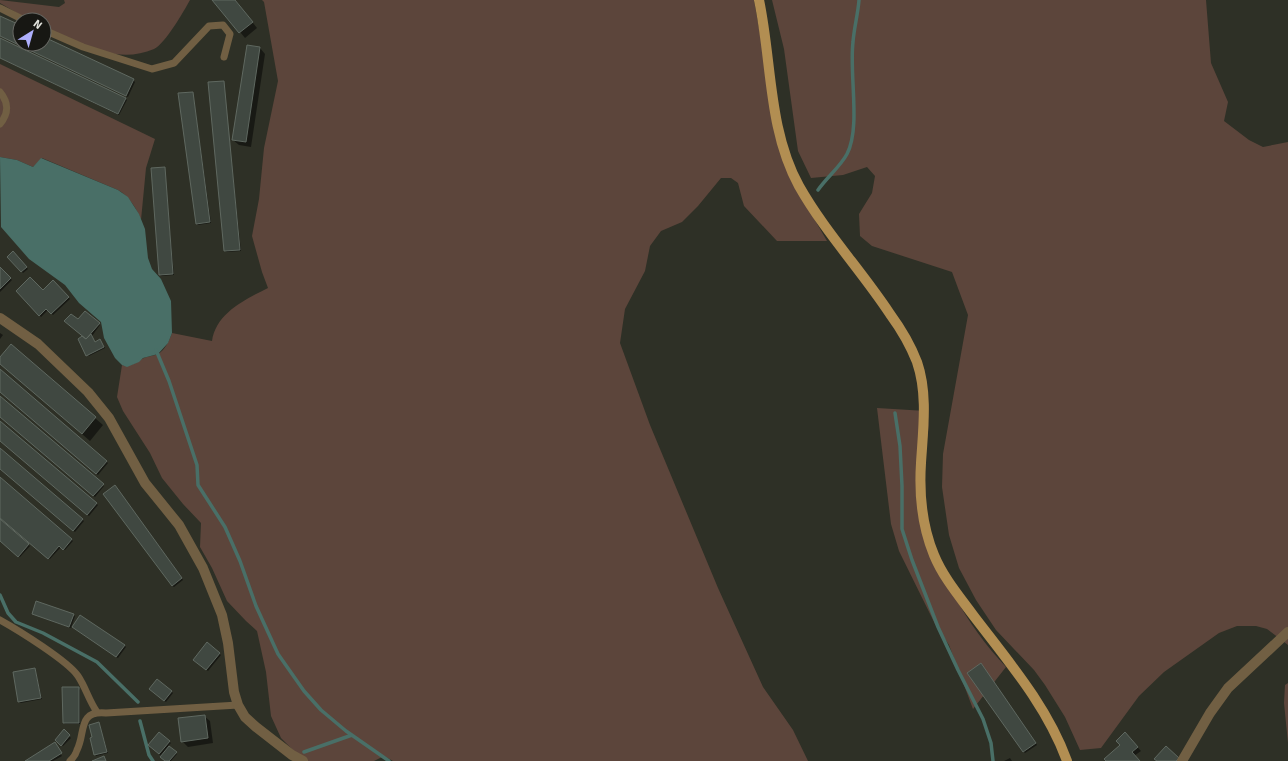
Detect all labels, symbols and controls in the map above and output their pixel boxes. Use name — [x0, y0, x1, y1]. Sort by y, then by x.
north arrow — [12, 12, 52, 52]
text: N — [31, 17, 45, 32]

